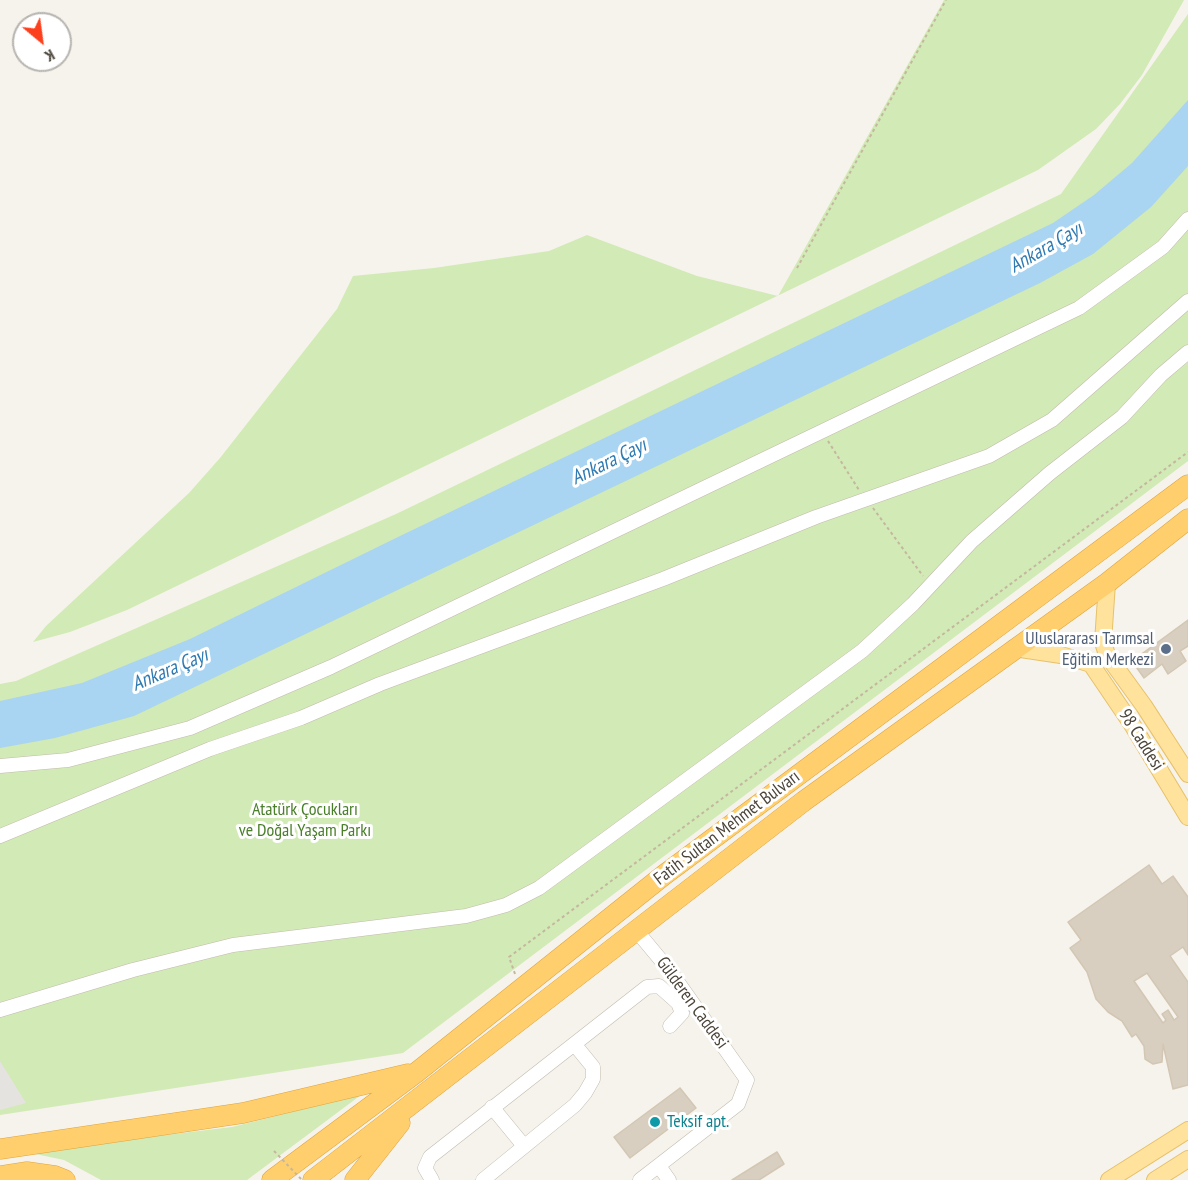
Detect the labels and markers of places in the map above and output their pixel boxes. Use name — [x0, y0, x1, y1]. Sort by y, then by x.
place label: Uluslararası Tarımsal Eğitim Merkezi — [1025, 628, 1154, 670]
marker: Uluslararası Tarımsal Eğitim Merkezi — [1159, 642, 1173, 656]
place label: Teksif apt. — [667, 1111, 729, 1133]
marker: Teksif apt. — [648, 1115, 662, 1129]

